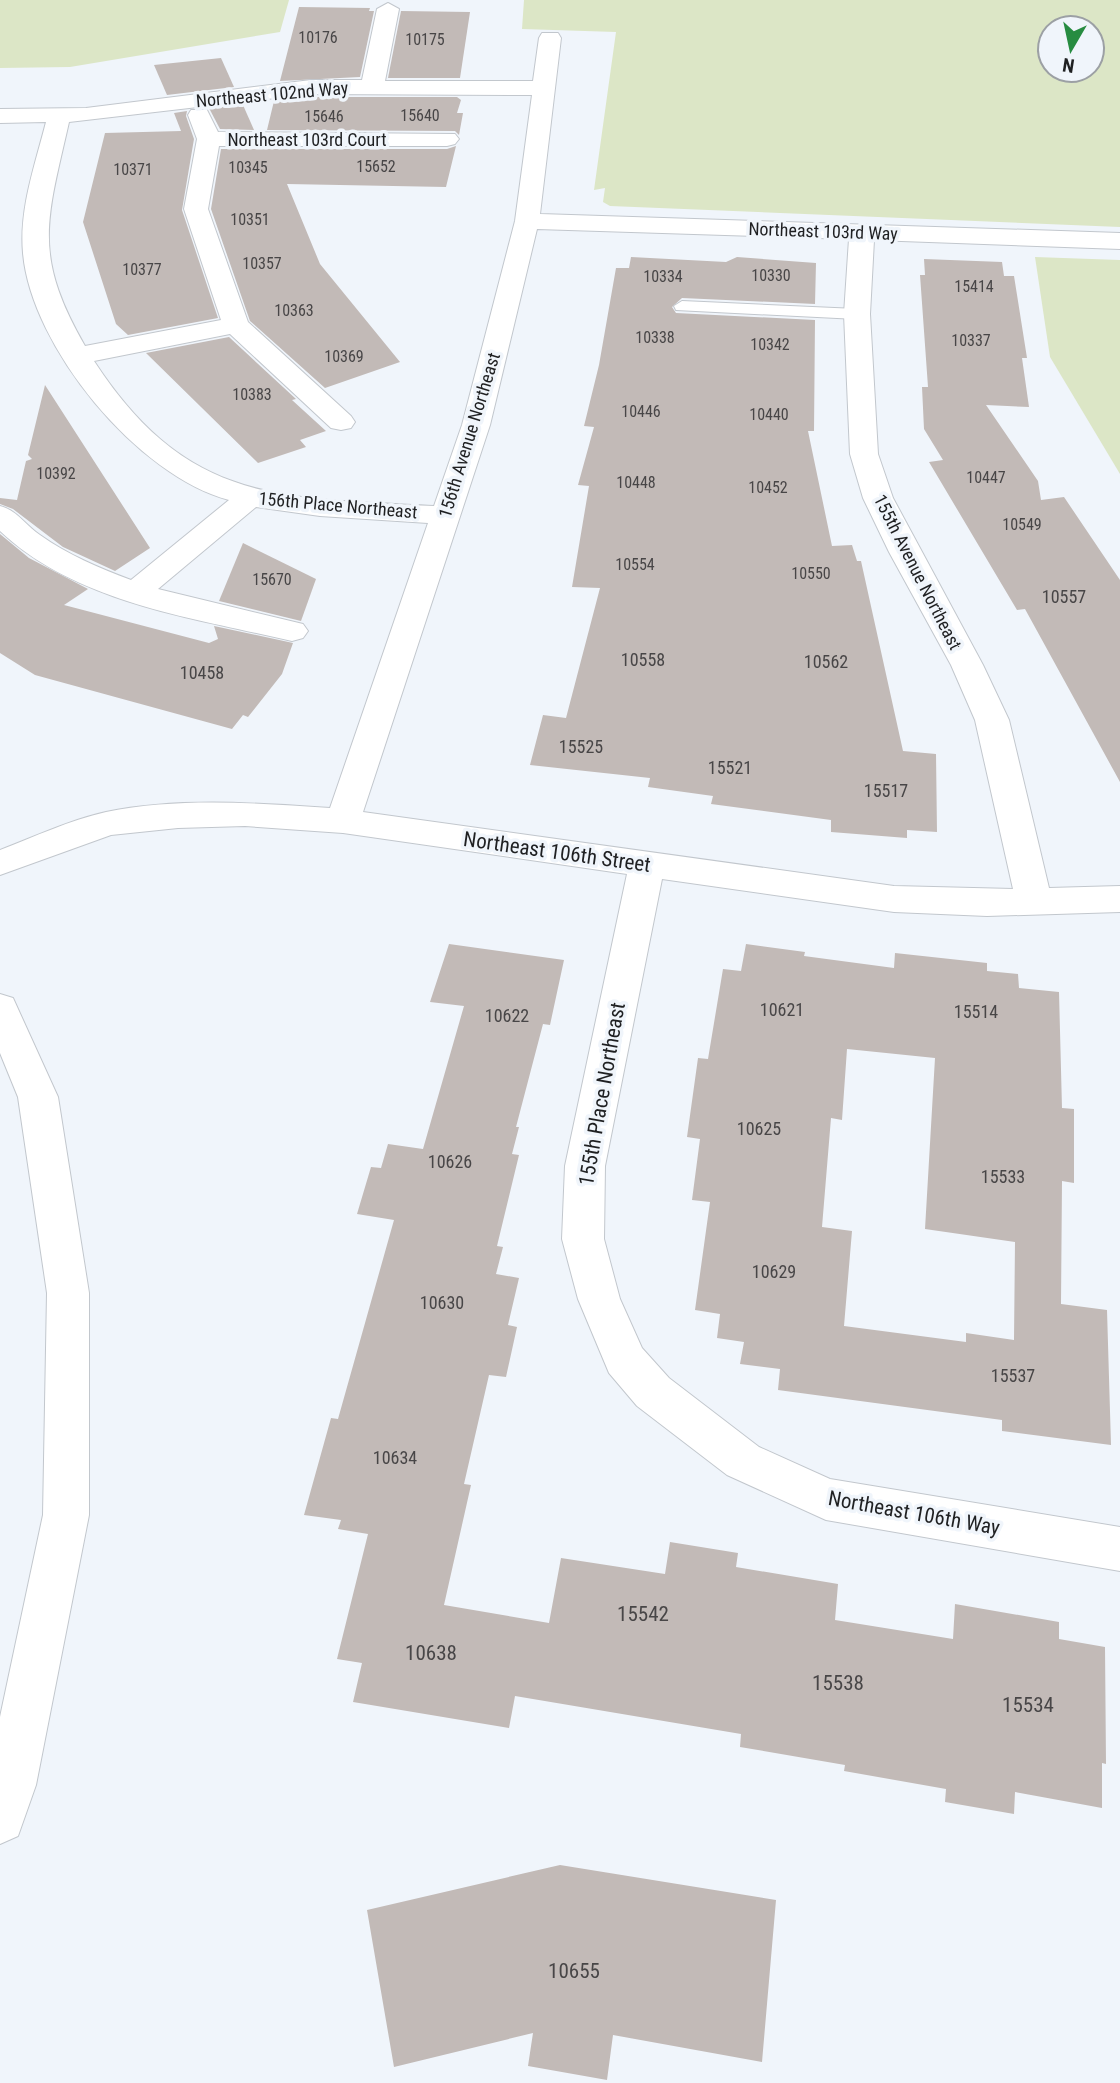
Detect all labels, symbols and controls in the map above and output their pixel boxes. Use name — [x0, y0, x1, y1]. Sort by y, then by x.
north arrow — [1036, 14, 1106, 84]
house number: 10176 — [298, 28, 338, 47]
house number: 10175 — [405, 30, 445, 49]
text: N — [1061, 53, 1076, 78]
street label: Northeast 102nd Way — [195, 77, 349, 111]
house number: 15640 — [400, 106, 440, 125]
house number: 15646 — [304, 107, 344, 126]
street label: Northeast 103rd Court — [227, 129, 387, 150]
house number: 15652 — [356, 157, 396, 176]
house number: 10345 — [228, 158, 268, 177]
house number: 10371 — [113, 160, 153, 179]
house number: 10351 — [230, 210, 270, 229]
street label: Northeast 103rd Way — [748, 218, 898, 244]
house number: 10357 — [242, 254, 282, 273]
house number: 10377 — [122, 260, 162, 279]
house number: 10330 — [751, 266, 791, 285]
house number: 10334 — [643, 267, 683, 286]
house number: 15414 — [954, 277, 994, 296]
house number: 10363 — [274, 301, 314, 320]
house number: 10338 — [635, 328, 675, 347]
house number: 10337 — [951, 331, 991, 350]
house number: 10342 — [750, 335, 790, 354]
house number: 10369 — [324, 347, 364, 366]
street label: 156th Avenue Northeast — [434, 350, 504, 520]
house number: 10383 — [232, 385, 272, 404]
house number: 10446 — [621, 402, 661, 421]
house number: 10440 — [749, 405, 789, 424]
house number: 10392 — [36, 464, 76, 483]
house number: 10447 — [966, 468, 1006, 487]
house number: 10448 — [616, 473, 656, 492]
house number: 10452 — [748, 478, 788, 497]
street label: 156th Place Northeast — [258, 488, 418, 522]
street label: 155th Avenue Northeast — [870, 491, 966, 653]
house number: 10549 — [1002, 515, 1042, 534]
house number: 10554 — [615, 555, 655, 574]
house number: 10550 — [791, 564, 831, 583]
house number: 15670 — [252, 570, 292, 589]
house number: 10557 — [1042, 586, 1086, 607]
house number: 10558 — [621, 649, 665, 670]
house number: 10562 — [804, 651, 848, 672]
house number: 10458 — [180, 662, 224, 683]
house number: 15525 — [559, 736, 603, 757]
house number: 15521 — [708, 757, 752, 778]
house number: 15517 — [864, 780, 908, 801]
street label: Northeast 106th Street — [462, 827, 652, 877]
house number: 10621 — [760, 999, 804, 1020]
street label: 155th Place Northeast — [574, 1000, 630, 1188]
house number: 15514 — [954, 1001, 998, 1022]
house number: 10622 — [485, 1005, 529, 1026]
house number: 10625 — [737, 1118, 781, 1139]
house number: 10626 — [428, 1151, 472, 1172]
house number: 15533 — [981, 1166, 1025, 1187]
house number: 10629 — [752, 1261, 796, 1282]
house number: 10630 — [420, 1292, 464, 1313]
house number: 15537 — [991, 1365, 1035, 1386]
house number: 10634 — [373, 1447, 417, 1468]
street label: Northeast 106th Way — [826, 1486, 1002, 1540]
house number: 15542 — [617, 1602, 669, 1626]
house number: 10638 — [405, 1641, 457, 1665]
house number: 15538 — [812, 1671, 864, 1695]
house number: 15534 — [1002, 1693, 1054, 1717]
house number: 10655 — [548, 1959, 600, 1983]

